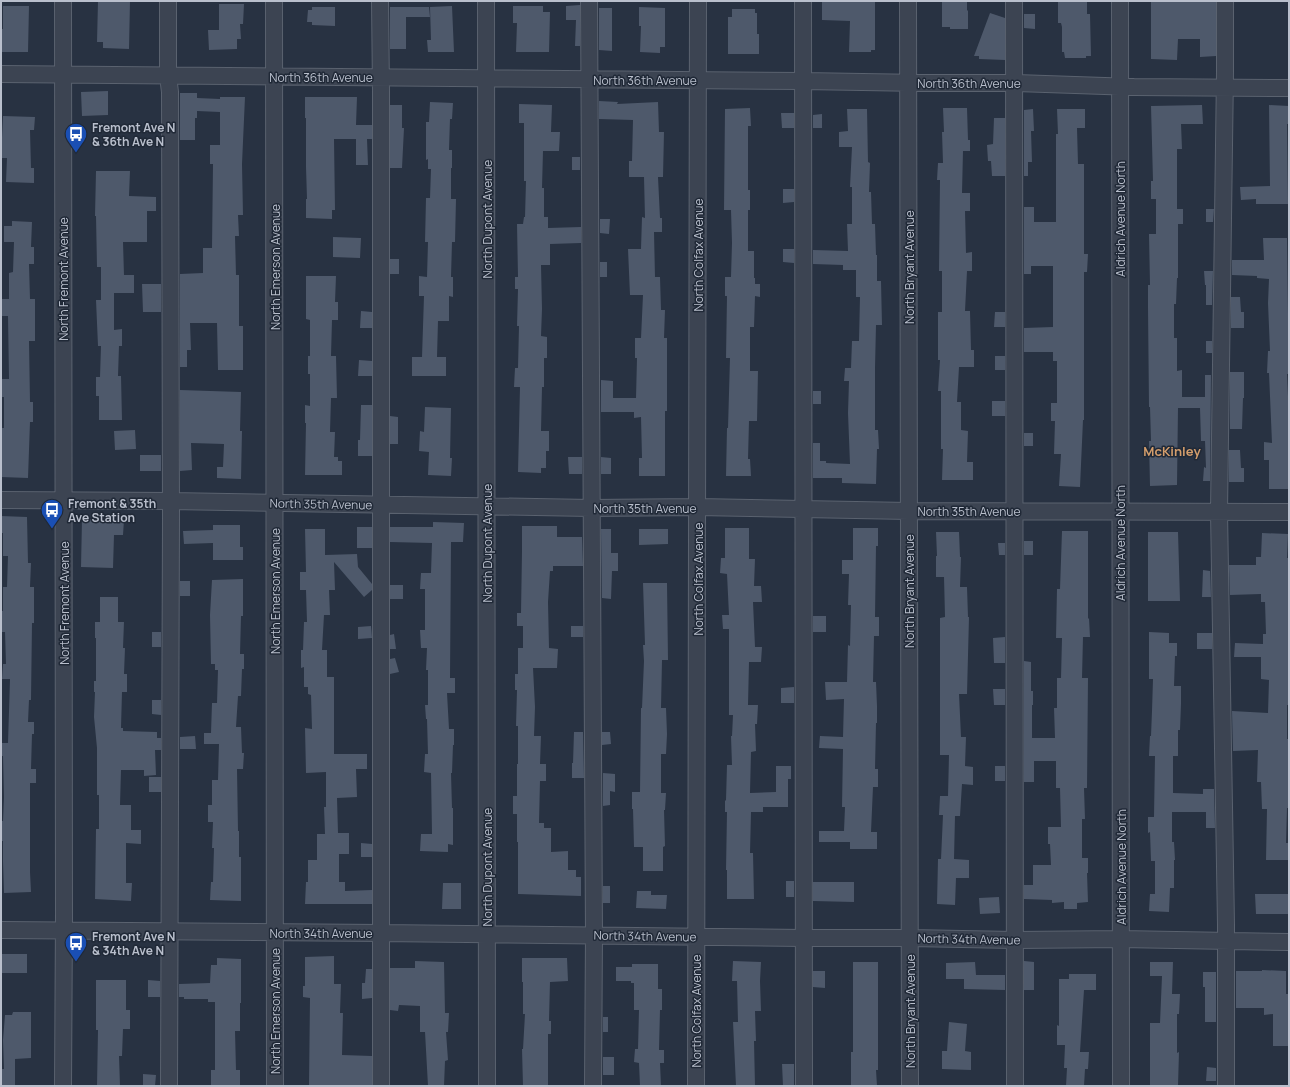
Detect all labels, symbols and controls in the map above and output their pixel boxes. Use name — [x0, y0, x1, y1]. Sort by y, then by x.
street label: North 36th Avenue — [269, 69, 373, 86]
street label: North 36th Avenue — [593, 72, 697, 89]
street label: North 36th Avenue — [917, 75, 1021, 92]
place label: Fremont Ave N & 36th Ave N — [92, 119, 175, 150]
bus stop icon: Fremont Ave N & 36th Ave N — [63, 121, 89, 154]
street label: North Dupont Avenue — [479, 160, 496, 278]
street label: Aldrich Avenue North — [1112, 161, 1129, 277]
street label: North Colfax Avenue — [690, 198, 707, 312]
street label: North Emerson Avenue — [267, 204, 284, 330]
street label: North Bryant Avenue — [901, 210, 918, 324]
street label: North Fremont Avenue — [55, 217, 72, 341]
district label: McKinley — [1143, 442, 1201, 460]
street label: North Dupont Avenue — [479, 484, 496, 602]
street label: Aldrich Avenue North — [1112, 485, 1129, 601]
place label: Fremont & 35th Ave Station — [68, 495, 156, 526]
street label: North 35th Avenue — [269, 495, 373, 513]
bus stop icon: Fremont & 35th Ave Station — [39, 497, 65, 530]
street label: North 35th Avenue — [594, 500, 696, 517]
street label: North 35th Avenue — [918, 503, 1020, 520]
street label: North Colfax Avenue — [690, 522, 707, 636]
street label: North Emerson Avenue — [267, 528, 284, 654]
street label: North Bryant Avenue — [901, 534, 918, 648]
street label: North Fremont Avenue — [56, 541, 73, 665]
street label: North Dupont Avenue — [479, 808, 496, 926]
street label: Aldrich Avenue North — [1113, 809, 1130, 925]
street label: North 34th Avenue — [269, 925, 373, 942]
street label: North 34th Avenue — [593, 927, 697, 945]
place label: Fremont Ave N & 34th Ave N — [92, 928, 175, 959]
bus stop icon: Fremont Ave N & 34th Ave N — [63, 930, 89, 963]
street label: North 34th Avenue — [917, 930, 1021, 948]
street label: North Emerson Avenue — [267, 948, 284, 1074]
street label: North Colfax Avenue — [688, 954, 705, 1068]
street label: North Bryant Avenue — [902, 954, 919, 1068]

